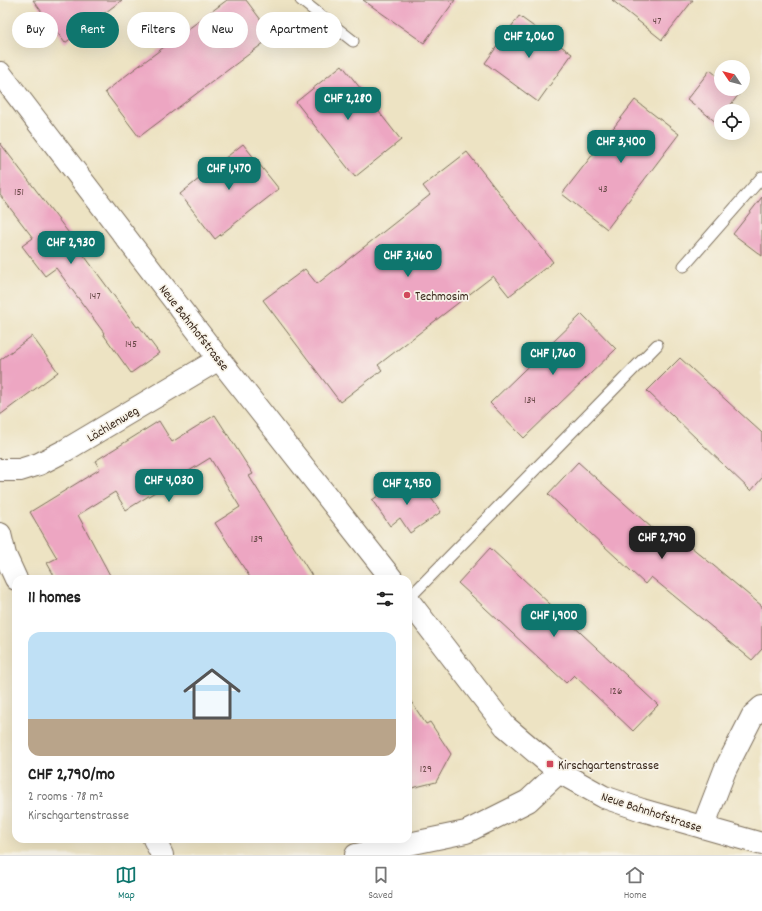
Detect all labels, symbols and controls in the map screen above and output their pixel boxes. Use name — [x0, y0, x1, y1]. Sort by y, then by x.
chip: Buy — [12, 12, 58, 48]
chip: Rent — [66, 12, 119, 48]
chip: Filters — [127, 12, 190, 48]
chip: New — [198, 12, 248, 48]
chip: Apartment — [256, 12, 342, 48]
house number: 47 — [653, 14, 661, 30]
pin: CHF 2,060 — [483, 25, 575, 59]
text: CHF 2,060 — [504, 28, 554, 47]
north arrow — [714, 60, 750, 96]
map controls — [714, 60, 750, 140]
pin: CHF 2,280 — [302, 87, 394, 121]
text: CHF 2,280 — [324, 90, 372, 109]
button: locate — [714, 104, 750, 140]
pin: CHF 3,400 — [575, 130, 667, 164]
text: CHF 3,400 — [596, 133, 646, 152]
pin: CHF 1,470 — [183, 157, 275, 191]
text: CHF 1,470 — [207, 160, 251, 179]
house number: 43 — [598, 182, 608, 198]
house number: 151 — [14, 185, 24, 201]
pin: CHF 2,930 — [25, 231, 117, 265]
text: CHF 2,930 — [47, 234, 95, 253]
pin: CHF 3,460 — [362, 244, 454, 278]
text: CHF 3,460 — [384, 247, 432, 266]
street label: Neue Bahnhofstrasse — [153, 281, 233, 376]
place label: Techmosim — [415, 288, 469, 307]
house number: 147 — [89, 289, 101, 305]
marker: Techmosim — [402, 290, 412, 300]
house number: 145 — [125, 337, 137, 353]
pin: CHF 1,760 — [507, 342, 599, 376]
text: CHF 1,760 — [530, 345, 576, 364]
house number: 134 — [524, 393, 536, 409]
street label: Lächlenweg — [84, 402, 143, 448]
pin: CHF 4,030 — [123, 469, 215, 503]
text: CHF 4,030 — [144, 472, 194, 491]
pin: CHF 2,950 — [361, 472, 453, 506]
text: CHF 2,950 — [382, 475, 432, 494]
pin: CHF 2,790 — [616, 526, 708, 560]
text: CHF 2,790 — [638, 529, 686, 548]
house number: 139 — [251, 532, 263, 548]
text: 11 homes — [28, 587, 81, 611]
icon: filters — [374, 588, 396, 610]
pin: CHF 1,900 — [508, 604, 600, 638]
text: CHF 1,900 — [530, 607, 578, 626]
icon: home — [176, 658, 248, 730]
house number: 126 — [610, 684, 622, 700]
place label: Kirschgartenstrasse — [558, 757, 659, 776]
marker: Kirschgartenstrasse — [545, 759, 555, 769]
house number: 129 — [420, 762, 432, 778]
text: CHF 2,790/mo — [28, 764, 115, 788]
text: 2 rooms · 78 m² — [28, 788, 103, 807]
street label: Neue Bahnhofstrasse — [598, 788, 704, 839]
text: Kirschgartenstrasse — [28, 807, 129, 826]
tab: Map — [115, 864, 137, 904]
tab: Saved — [368, 864, 393, 904]
tab: Home — [624, 864, 647, 904]

